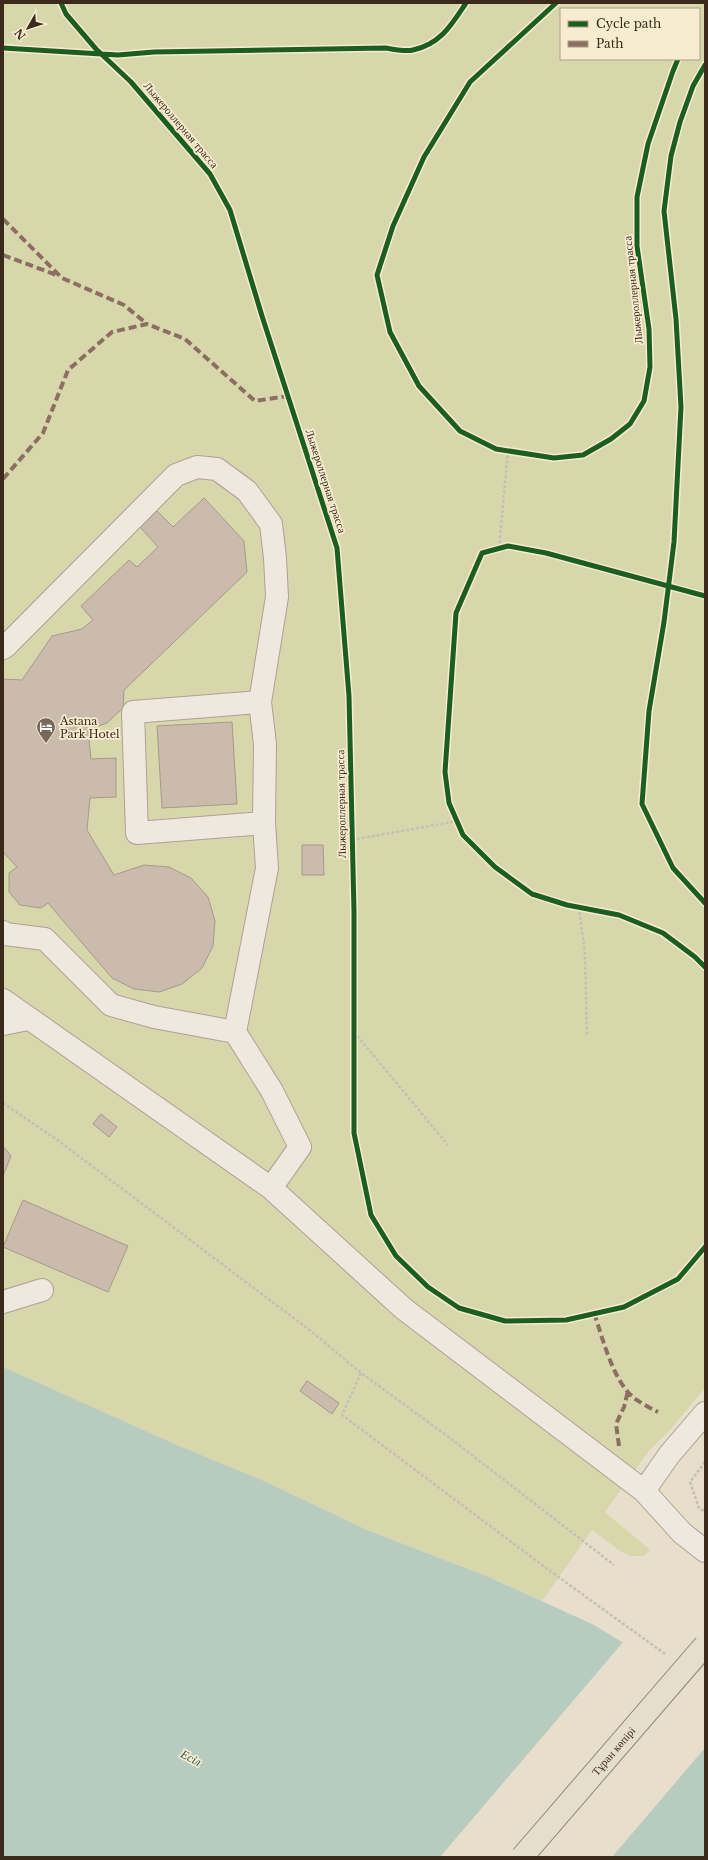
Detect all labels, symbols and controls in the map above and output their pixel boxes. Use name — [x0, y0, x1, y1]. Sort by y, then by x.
north arrow — [8, 8, 48, 48]
legend — [560, 8, 700, 60]
text: Cycle path — [596, 16, 661, 31]
text: N — [11, 25, 29, 43]
text: Path — [596, 36, 624, 51]
street label: Лыжероллерная трасса — [141, 79, 221, 171]
street label: Лыжероллерная трасса — [620, 235, 646, 345]
street label: Лыжероллерная трасса — [303, 427, 349, 535]
place label: Astana Park Hotel — [59, 714, 120, 741]
hotel icon: Astana Park Hotel — [35, 716, 57, 744]
street label: Лыжероллерная трасса — [333, 750, 349, 858]
street label: Тұран көпірі — [589, 1724, 638, 1778]
water label: Есіл — [177, 1745, 204, 1769]

